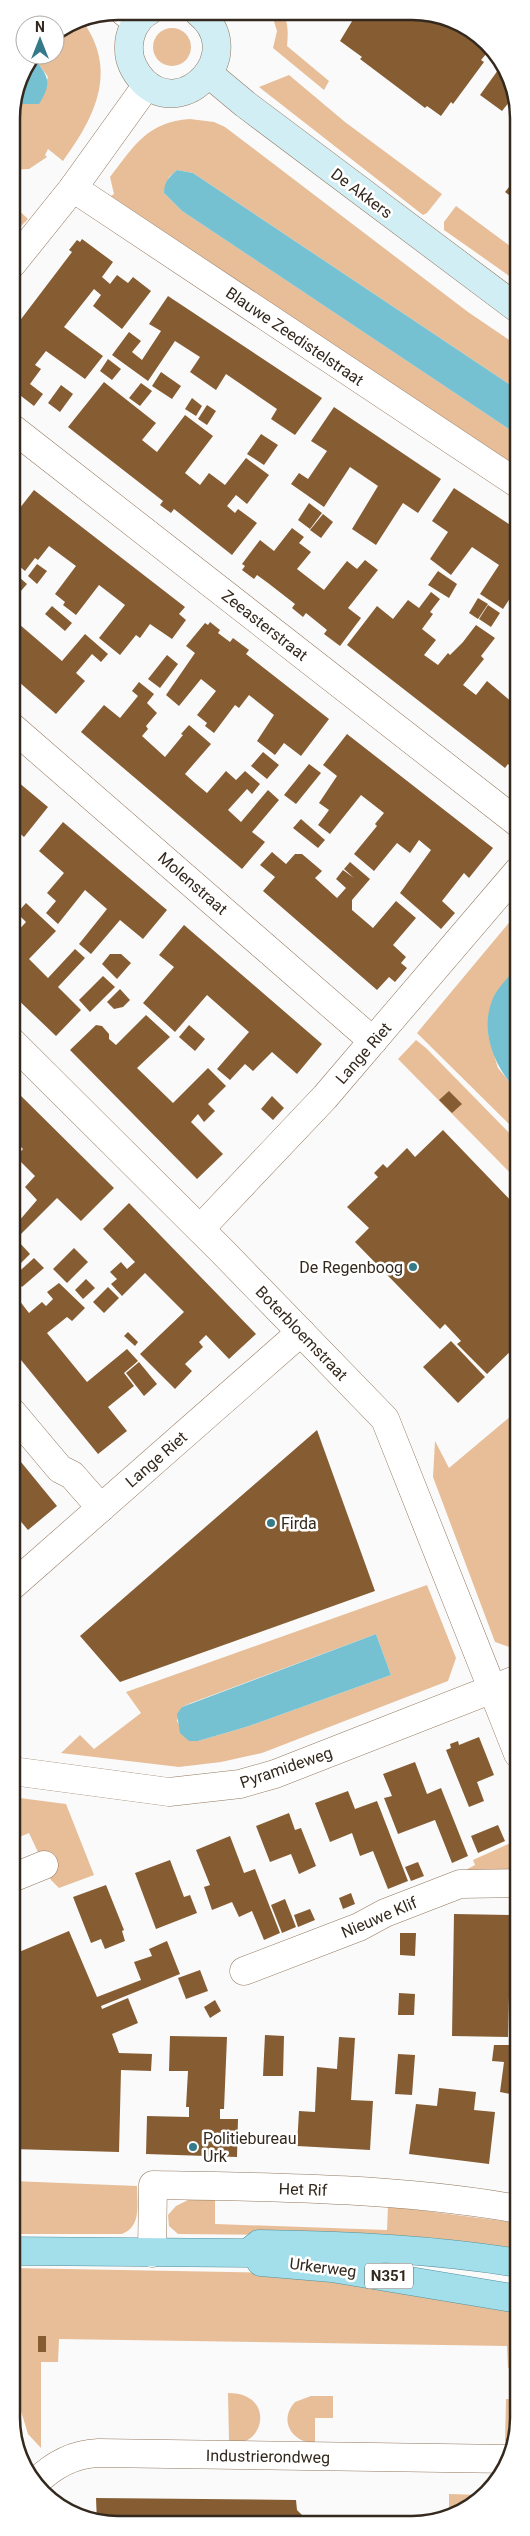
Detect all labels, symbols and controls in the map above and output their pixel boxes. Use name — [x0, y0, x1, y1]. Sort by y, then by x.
north arrow — [15, 15, 65, 65]
text: N — [35, 19, 45, 35]
street label: De Akkers — [327, 164, 396, 223]
street label: Blauwe Zeedistelstraat — [222, 283, 367, 390]
street label: Zeeasterstraat — [218, 586, 311, 665]
street label: Molenstraat — [154, 848, 231, 919]
street label: Lange Riet — [332, 1019, 395, 1088]
place label: De Regenboog — [299, 1258, 403, 1277]
marker: De Regenboog — [407, 1261, 419, 1273]
street label: Boterbloemstraat — [252, 1282, 352, 1385]
street label: Lange Riet — [122, 1428, 191, 1491]
place label: Firda — [281, 1514, 317, 1533]
marker: Firda — [265, 1517, 277, 1529]
street label: Pyramideweg — [237, 1743, 335, 1792]
street label: Nieuwe Klif — [338, 1893, 420, 1942]
place label: Politiebureau Urk — [203, 2129, 297, 2166]
marker: Politiebureau Urk — [187, 2141, 199, 2153]
street label: Het Rif — [278, 2179, 328, 2200]
street label: Urkerweg — [288, 2254, 357, 2281]
road number: N351 — [365, 2264, 413, 2288]
street label: Industrierondweg — [206, 2446, 330, 2467]

